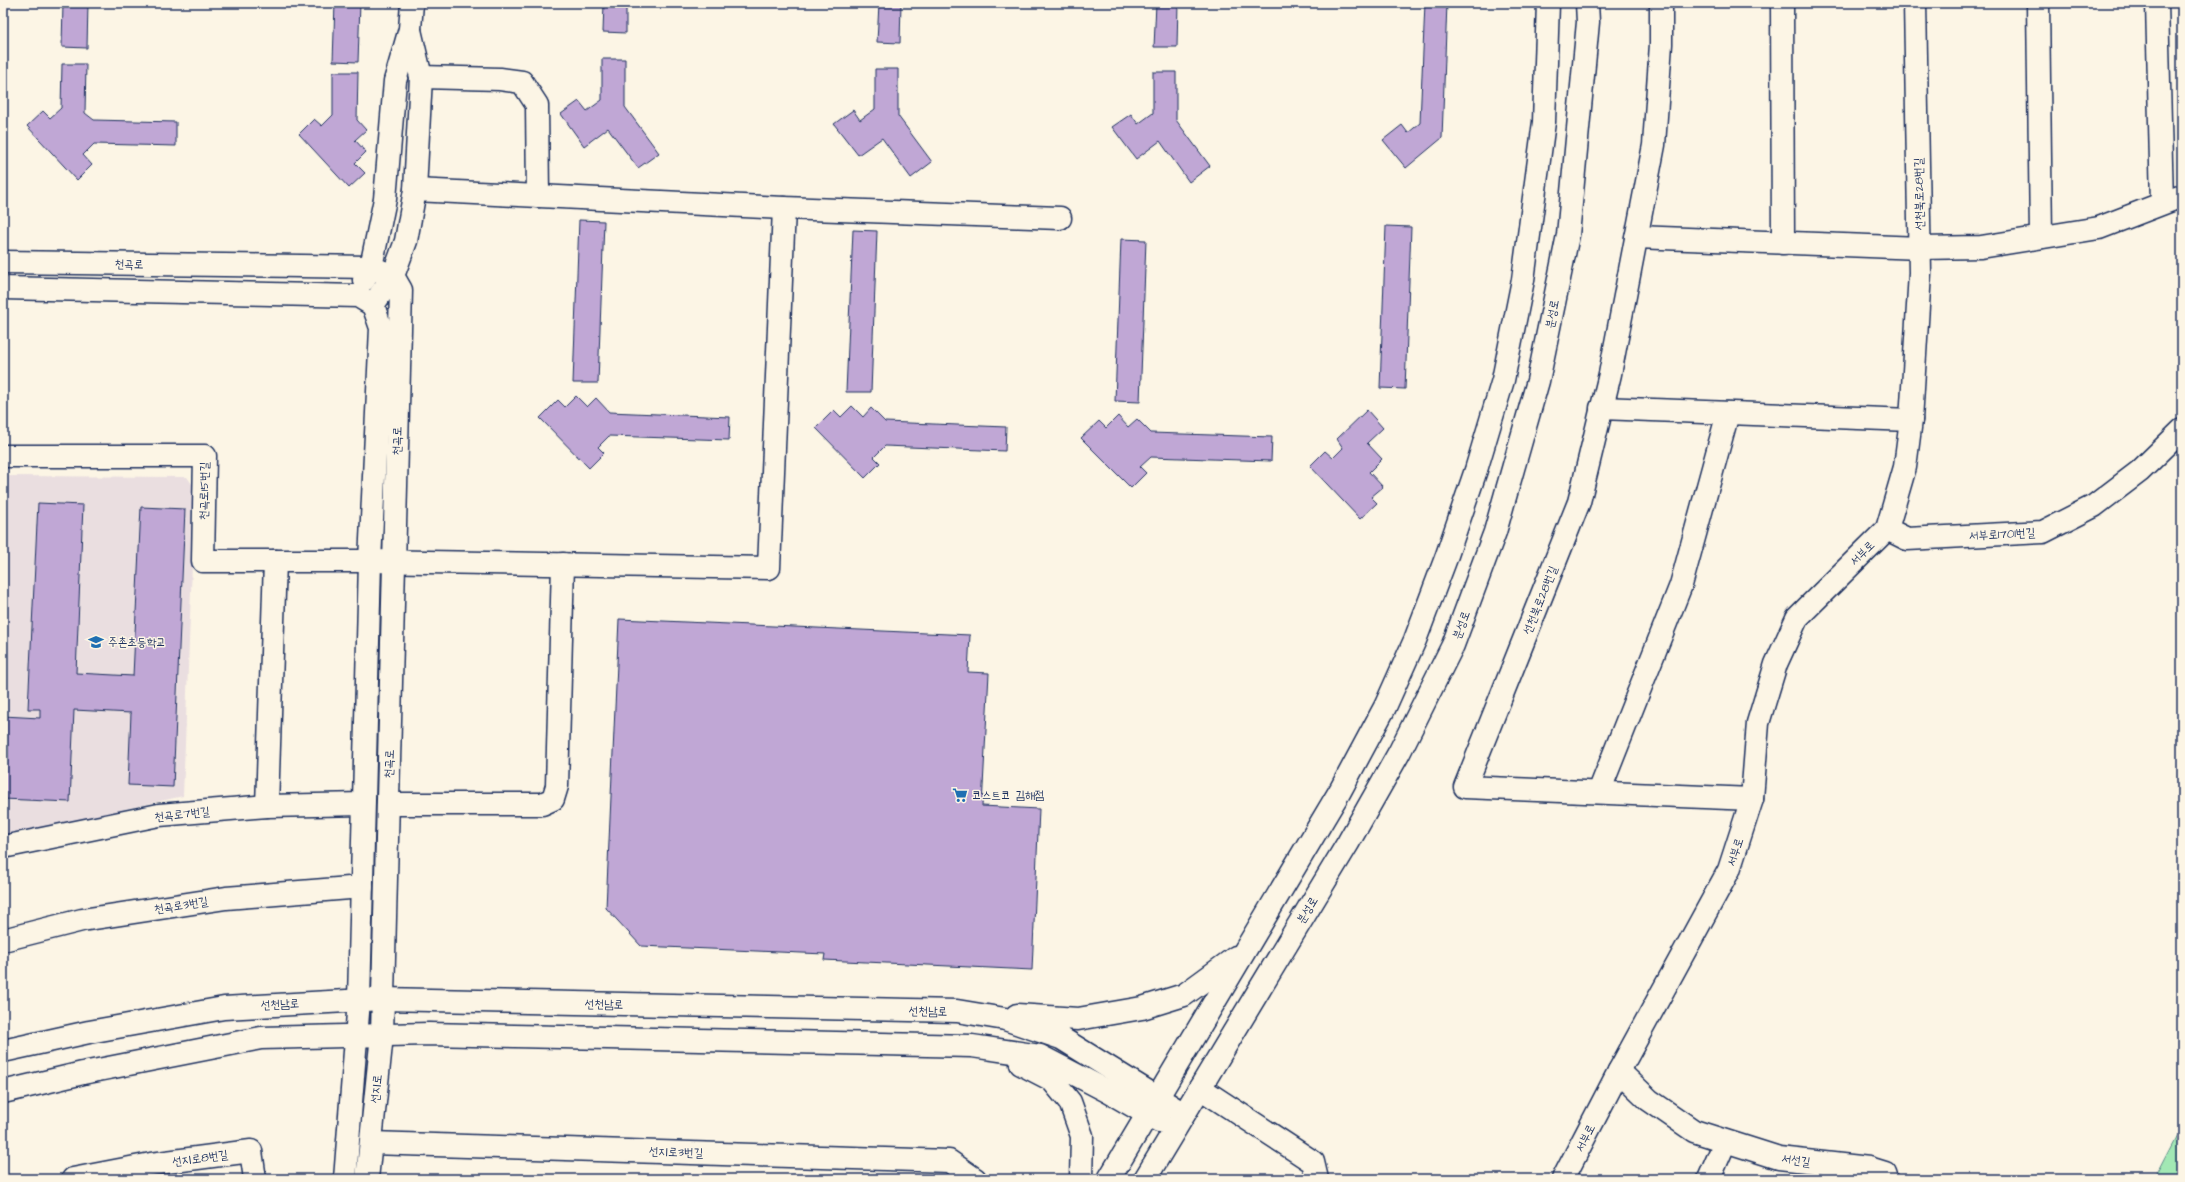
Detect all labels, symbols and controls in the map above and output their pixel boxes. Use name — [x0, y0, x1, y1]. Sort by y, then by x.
street label: 선천북로28번길 — [1910, 157, 1929, 230]
street label: 천곡로 — [114, 256, 144, 273]
street label: 분성로 — [1541, 298, 1564, 330]
street label: 천곡로 — [389, 426, 406, 456]
street label: 천곡로15번길 — [195, 461, 214, 520]
street label: 서부로1701번길 — [1968, 524, 2036, 545]
street label: 서부로 — [1846, 537, 1879, 570]
street label: 선천북로28번길 — [1519, 563, 1562, 637]
street label: 분성로 — [1449, 609, 1474, 642]
school or university icon: 주촌초등학교 — [87, 633, 105, 651]
place label: 주촌초등학교 — [108, 634, 166, 651]
street label: 천곡로 — [380, 749, 399, 779]
supermarket icon: 코스트코 김해점 — [951, 786, 969, 804]
place label: 코스트코 김해점 — [972, 787, 1044, 804]
street label: 천곡로7번길 — [153, 803, 211, 826]
street label: 서부로 — [1723, 836, 1748, 869]
street label: 천곡로3번길 — [153, 893, 210, 918]
street label: 분성로 — [1293, 893, 1322, 927]
street label: 선천남로 — [260, 995, 300, 1014]
street label: 선천남로 — [585, 996, 623, 1013]
street label: 선천남로 — [909, 1003, 947, 1020]
street label: 선지로 — [367, 1074, 386, 1104]
street label: 서부로 — [1571, 1121, 1600, 1155]
street label: 선지로3번길 — [649, 1143, 704, 1162]
street label: 선지로8번길 — [171, 1146, 229, 1171]
street label: 서선길 — [1780, 1150, 1812, 1171]

